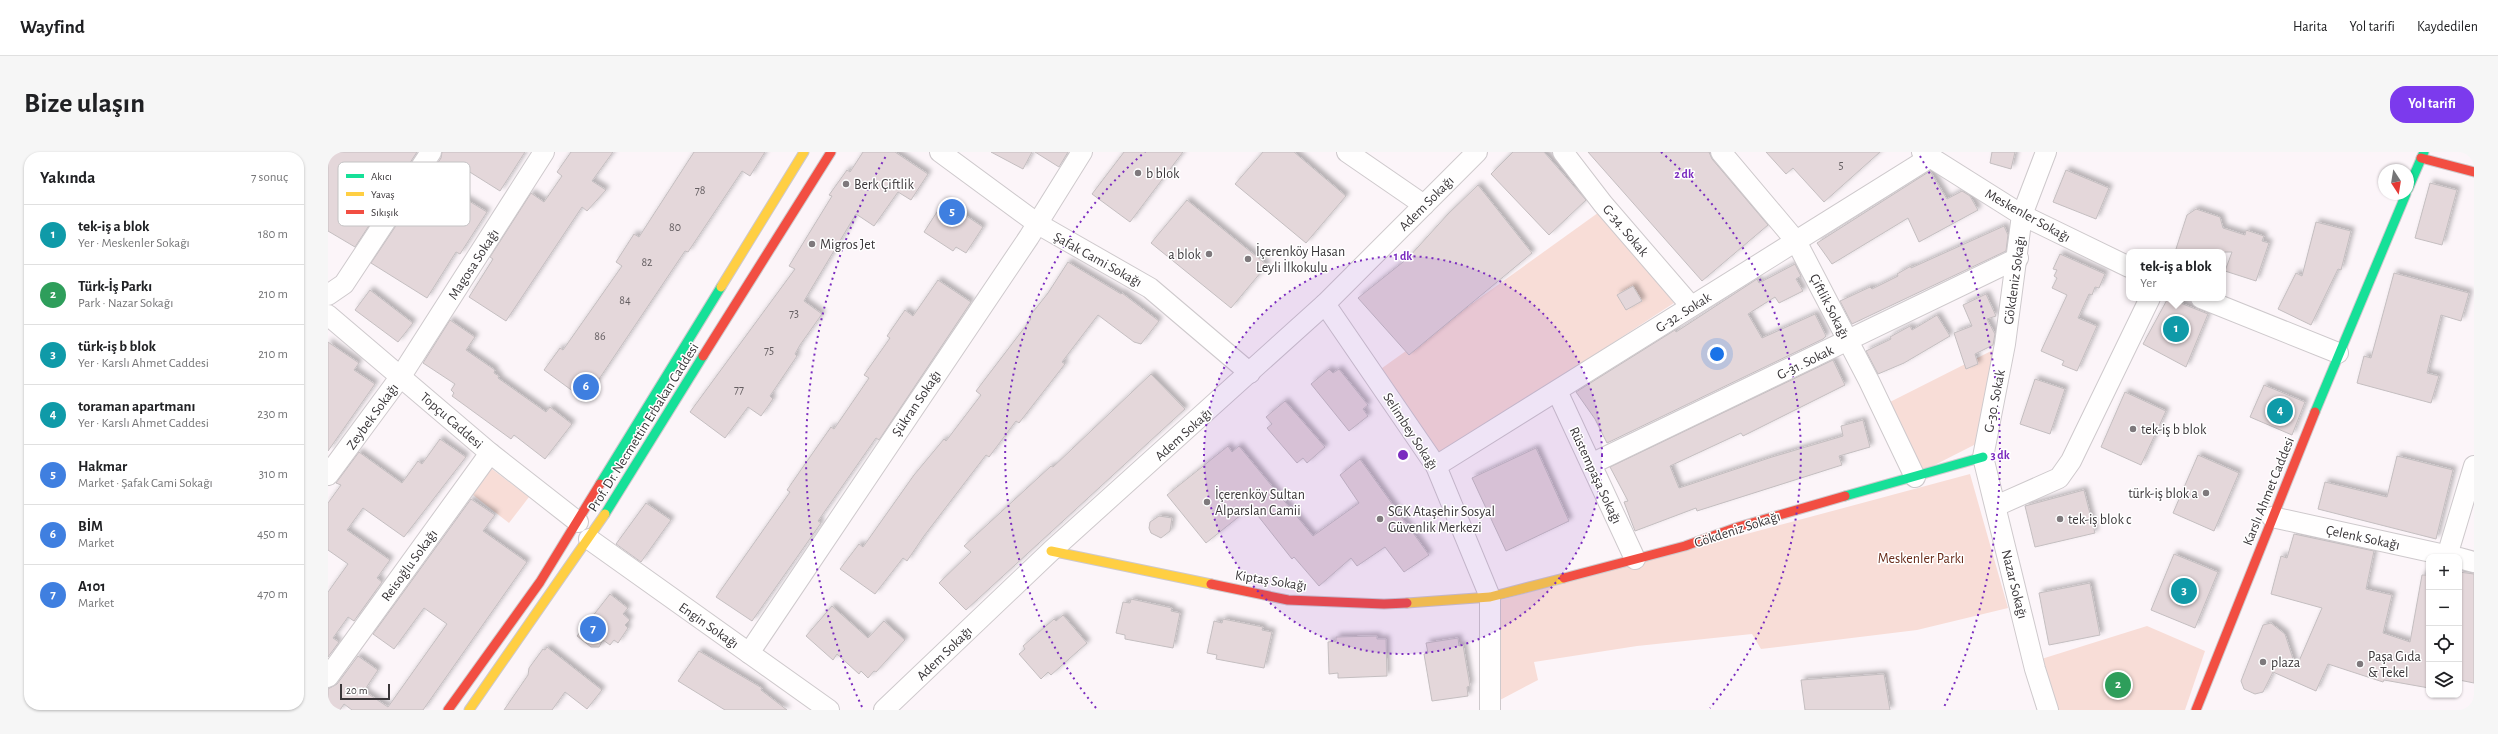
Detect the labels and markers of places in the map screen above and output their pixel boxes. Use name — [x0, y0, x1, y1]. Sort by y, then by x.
place label: b blok — [1146, 167, 1180, 181]
marker: b blok — [1133, 168, 1143, 178]
place label: Berk Çiftlik — [854, 178, 914, 192]
marker: Berk Çiftlik — [841, 179, 851, 189]
pin: 5 — [939, 197, 965, 227]
place label: Migros Jet — [820, 238, 876, 252]
marker: Migros Jet — [807, 239, 817, 249]
place label: İçerenköy Hasan Leyli İlkokulu — [1256, 242, 1345, 275]
place label: a blok — [1168, 248, 1202, 262]
marker: a blok — [1204, 249, 1214, 259]
marker: İçerenköy Hasan Leyli İlkokulu — [1243, 254, 1253, 264]
pin: 1 — [2163, 314, 2189, 344]
pin: 6 — [573, 372, 599, 402]
pin: 4 — [2267, 396, 2293, 426]
place label: tek-iş b blok — [2141, 423, 2207, 437]
marker: tek-iş b blok — [2128, 424, 2138, 434]
centre of rings — [1396, 448, 1410, 462]
place label: İçerenköy Sultan Alparslan Camii — [1215, 485, 1305, 518]
place label: türk-iş blok a — [2128, 487, 2199, 501]
marker: türk-iş blok a — [2201, 488, 2211, 498]
marker: İçerenköy Sultan Alparslan Camii — [1202, 497, 1212, 507]
place label: SGK Ataşehir Sosyal Güvenlik Merkezi — [1388, 505, 1495, 535]
place label: tek-iş blok c — [2068, 513, 2132, 527]
marker: SGK Ataşehir Sosyal Güvenlik Merkezi — [1375, 514, 1385, 524]
marker: tek-iş blok c — [2055, 514, 2065, 524]
pin: 3 — [2171, 576, 2197, 606]
pin: 7 — [580, 614, 606, 644]
place label: Paşa Gıda & Tekel — [2368, 650, 2421, 680]
place label: plaza — [2271, 656, 2301, 670]
marker: plaza — [2258, 657, 2268, 667]
marker: Paşa Gıda & Tekel — [2355, 659, 2365, 669]
pin: 2 — [2105, 670, 2131, 700]

